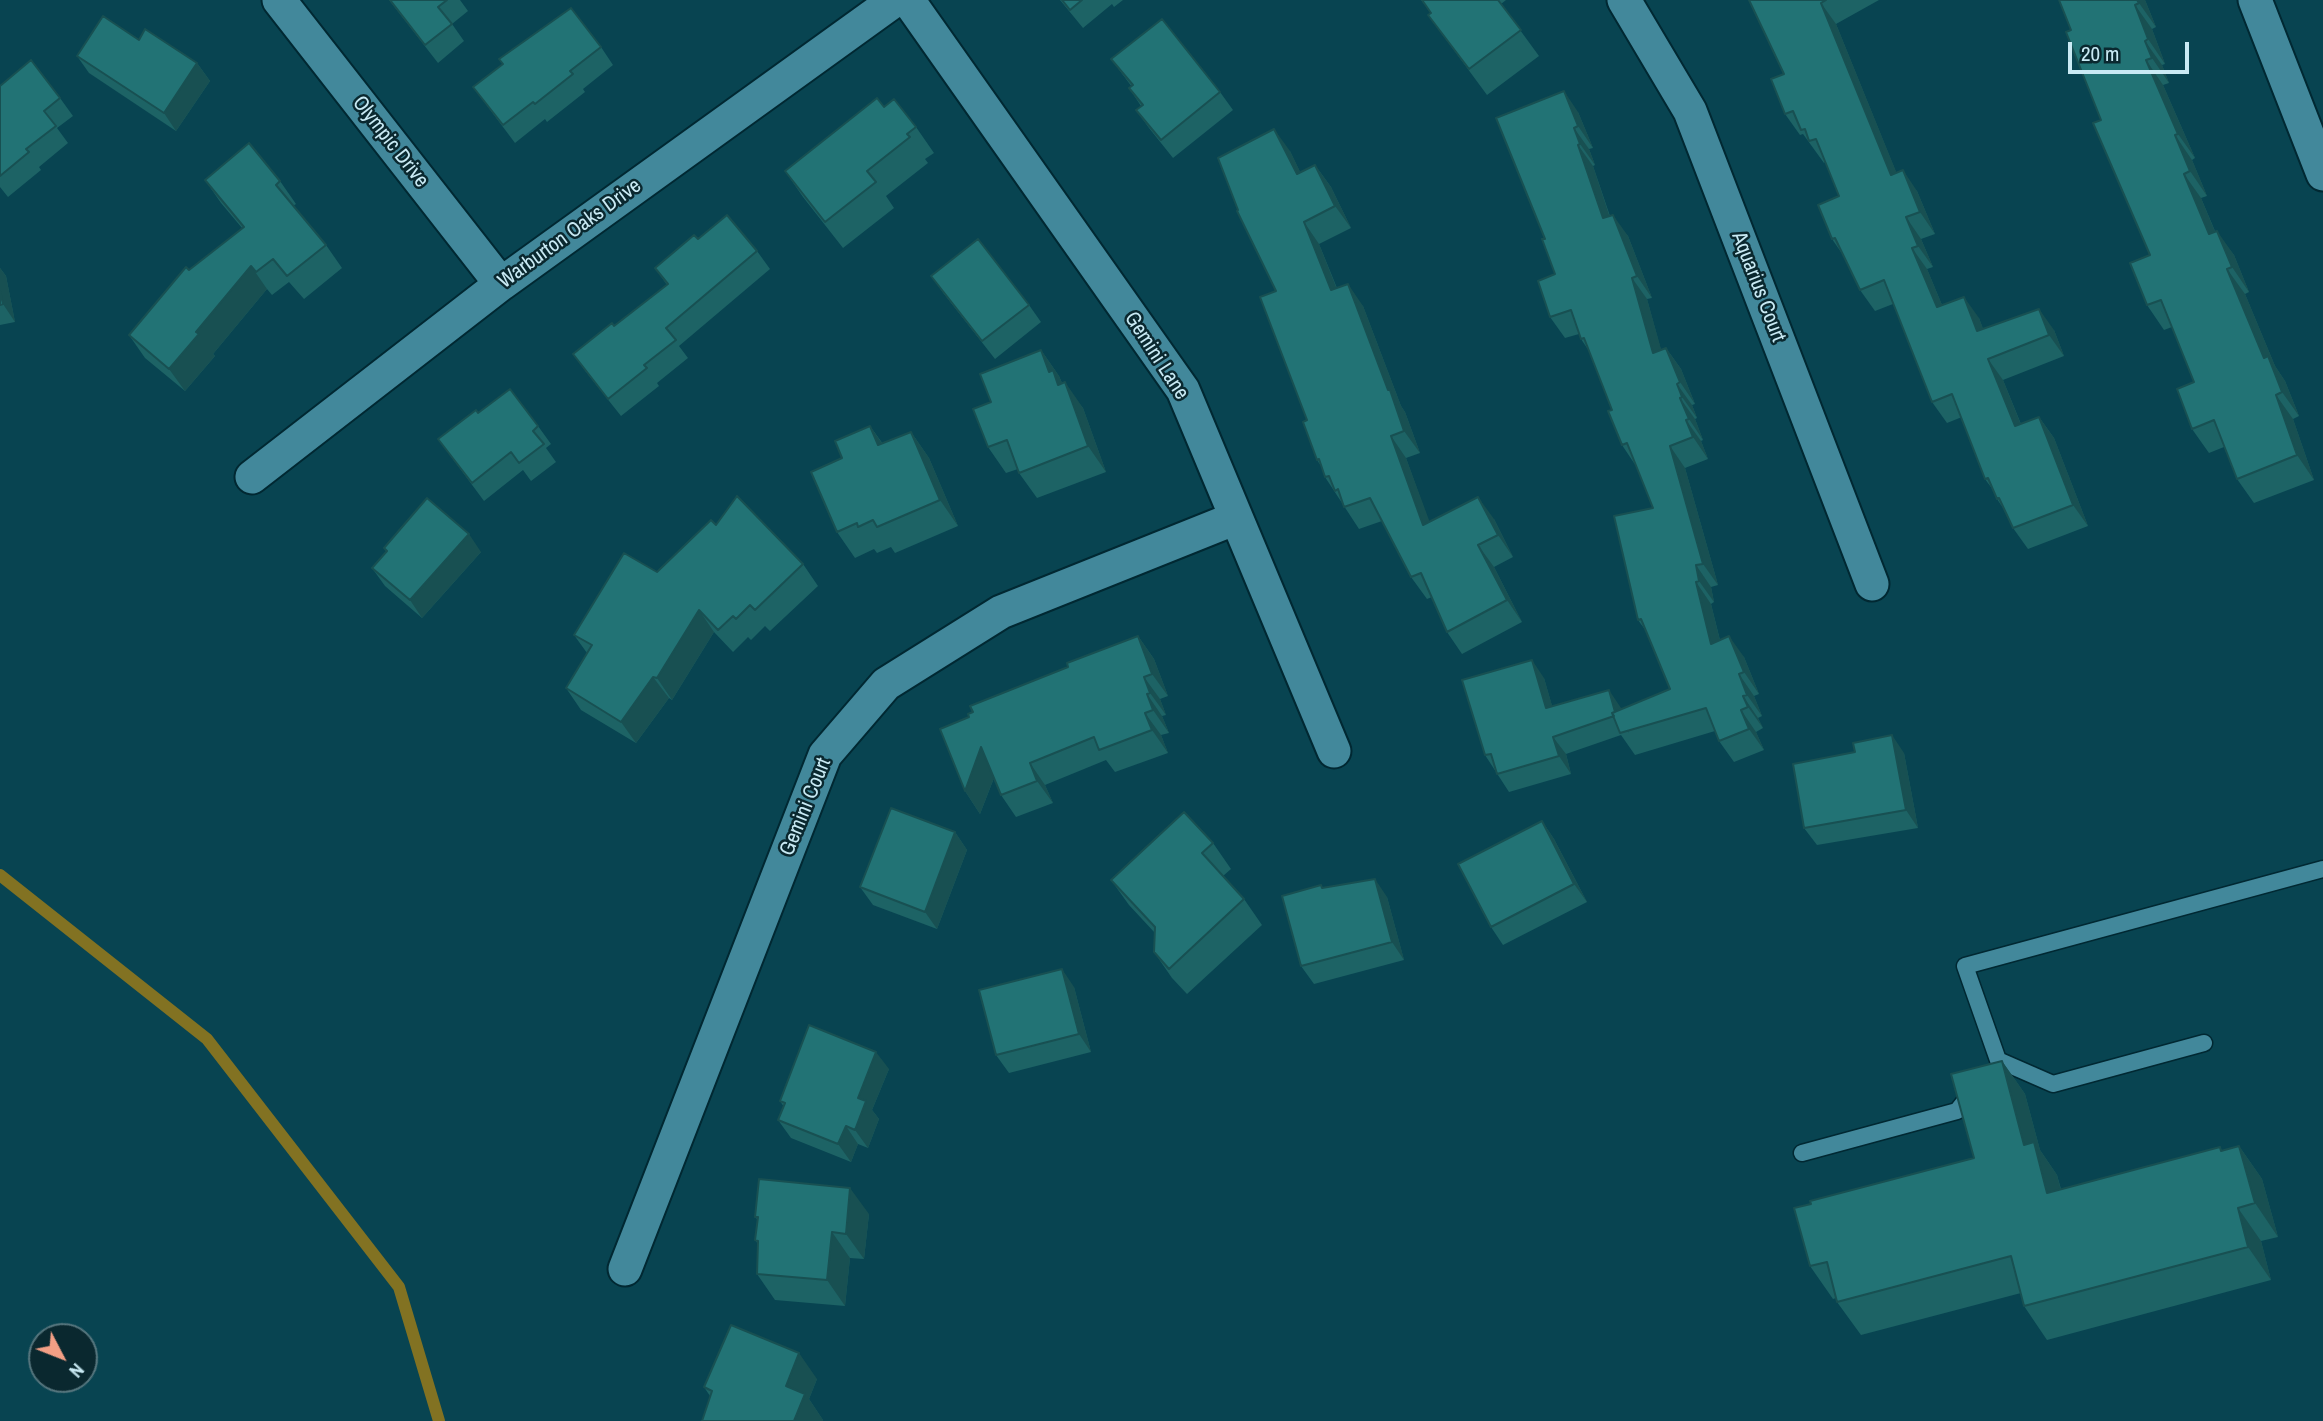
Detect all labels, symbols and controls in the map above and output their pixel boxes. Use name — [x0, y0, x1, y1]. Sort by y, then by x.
scale bar — [2071, 28, 2192, 72]
text: 20 m — [2081, 39, 2119, 68]
street label: Olympic Drive — [346, 91, 434, 193]
street label: Warburton Oaks Drive — [494, 174, 646, 294]
street label: Aquarius Court — [1725, 228, 1791, 346]
street label: Gemini Lane — [1118, 307, 1194, 405]
street label: Gemini Court — [775, 754, 837, 860]
north arrow — [28, 1323, 98, 1393]
text: N — [64, 1358, 91, 1384]

